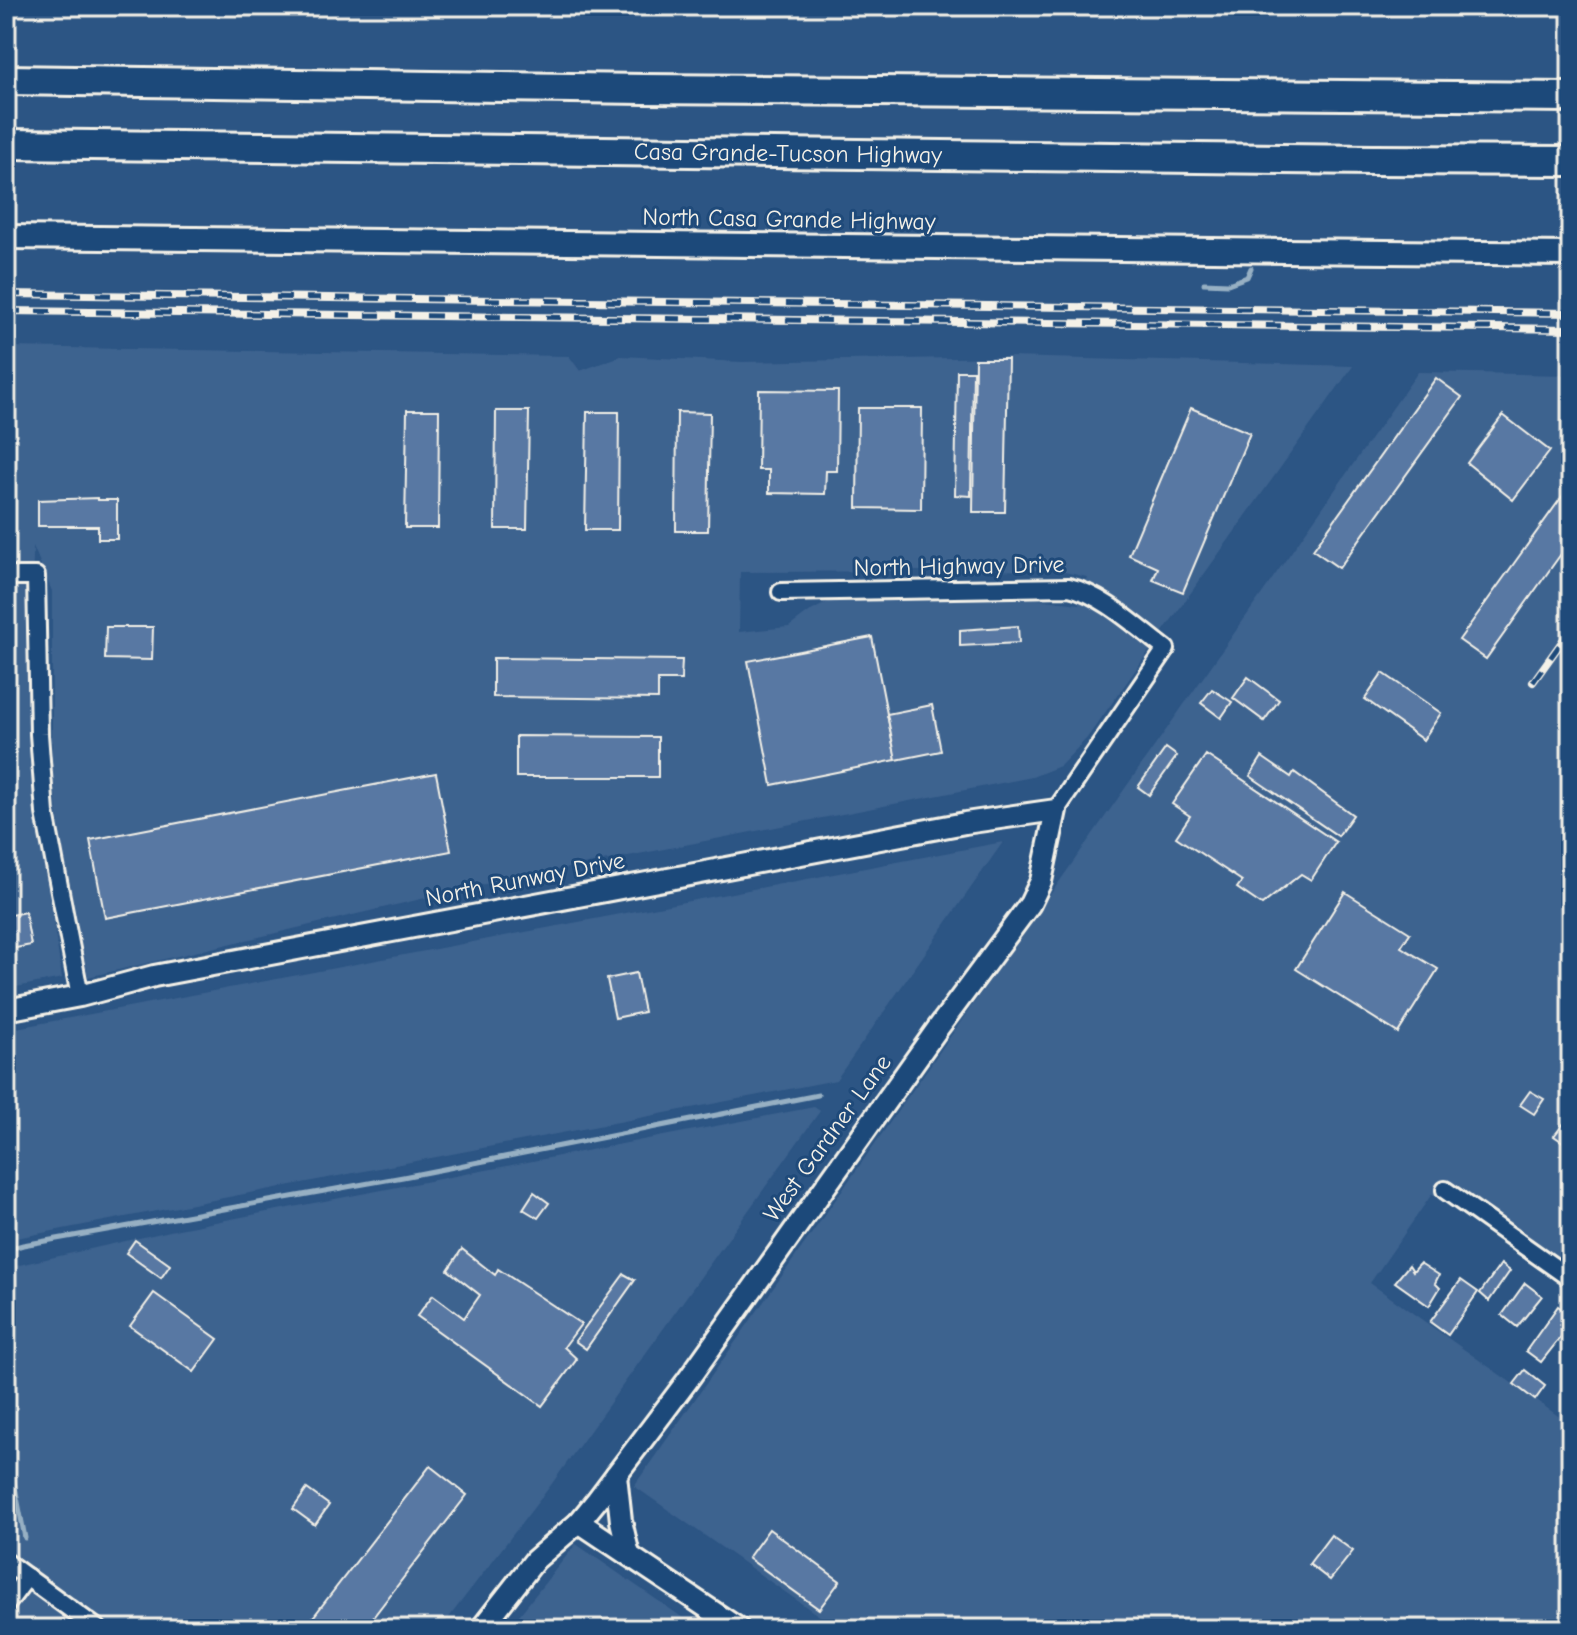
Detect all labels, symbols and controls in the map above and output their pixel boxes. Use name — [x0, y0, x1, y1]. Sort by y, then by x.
street label: Casa Grande-Tucson Highway — [634, 137, 942, 169]
street label: North Casa Grande Highway — [642, 202, 936, 236]
street label: North Highway Drive — [853, 550, 1065, 582]
street label: North Runway Drive — [423, 846, 627, 912]
street label: West Gardner Lane — [757, 1049, 897, 1227]

